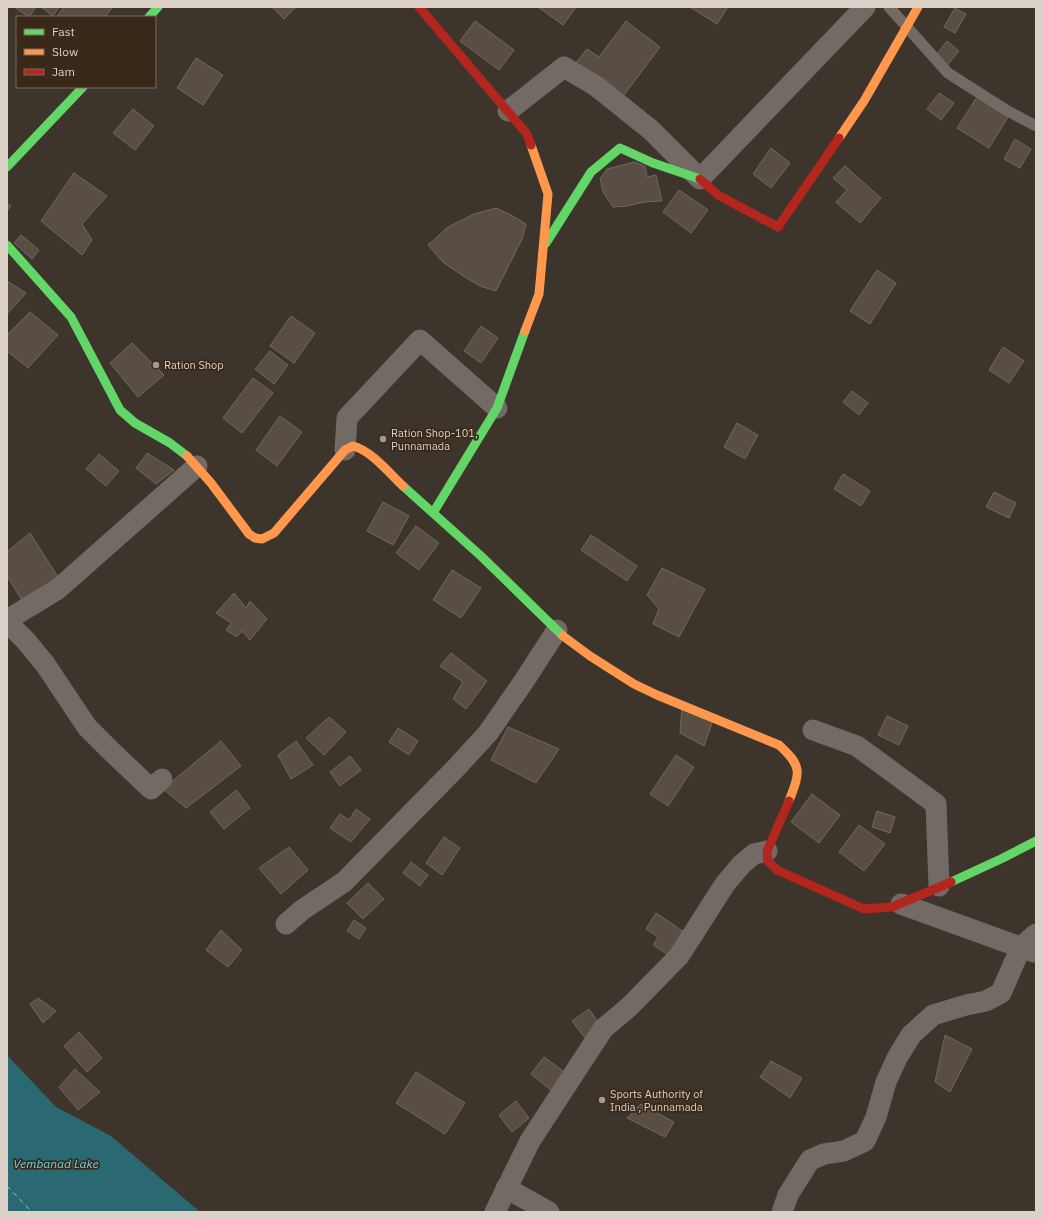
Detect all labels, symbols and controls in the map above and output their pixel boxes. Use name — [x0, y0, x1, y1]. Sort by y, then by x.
legend — [16, 16, 156, 88]
text: Fast — [52, 24, 75, 39]
text: Slow — [52, 44, 78, 59]
text: Jam — [52, 64, 75, 79]
place label: Ration Shop — [164, 358, 224, 372]
marker: Ration Shop — [151, 360, 161, 370]
place label: Ration Shop-101, Punnamada — [391, 426, 478, 453]
marker: Ration Shop-101, Punnamada — [378, 434, 388, 444]
place label: Sports Authority of India , Punnamada — [610, 1087, 703, 1114]
marker: Sports Authority of India , Punnamada — [597, 1095, 607, 1105]
water label: Vembanad Lake — [13, 1156, 99, 1171]

